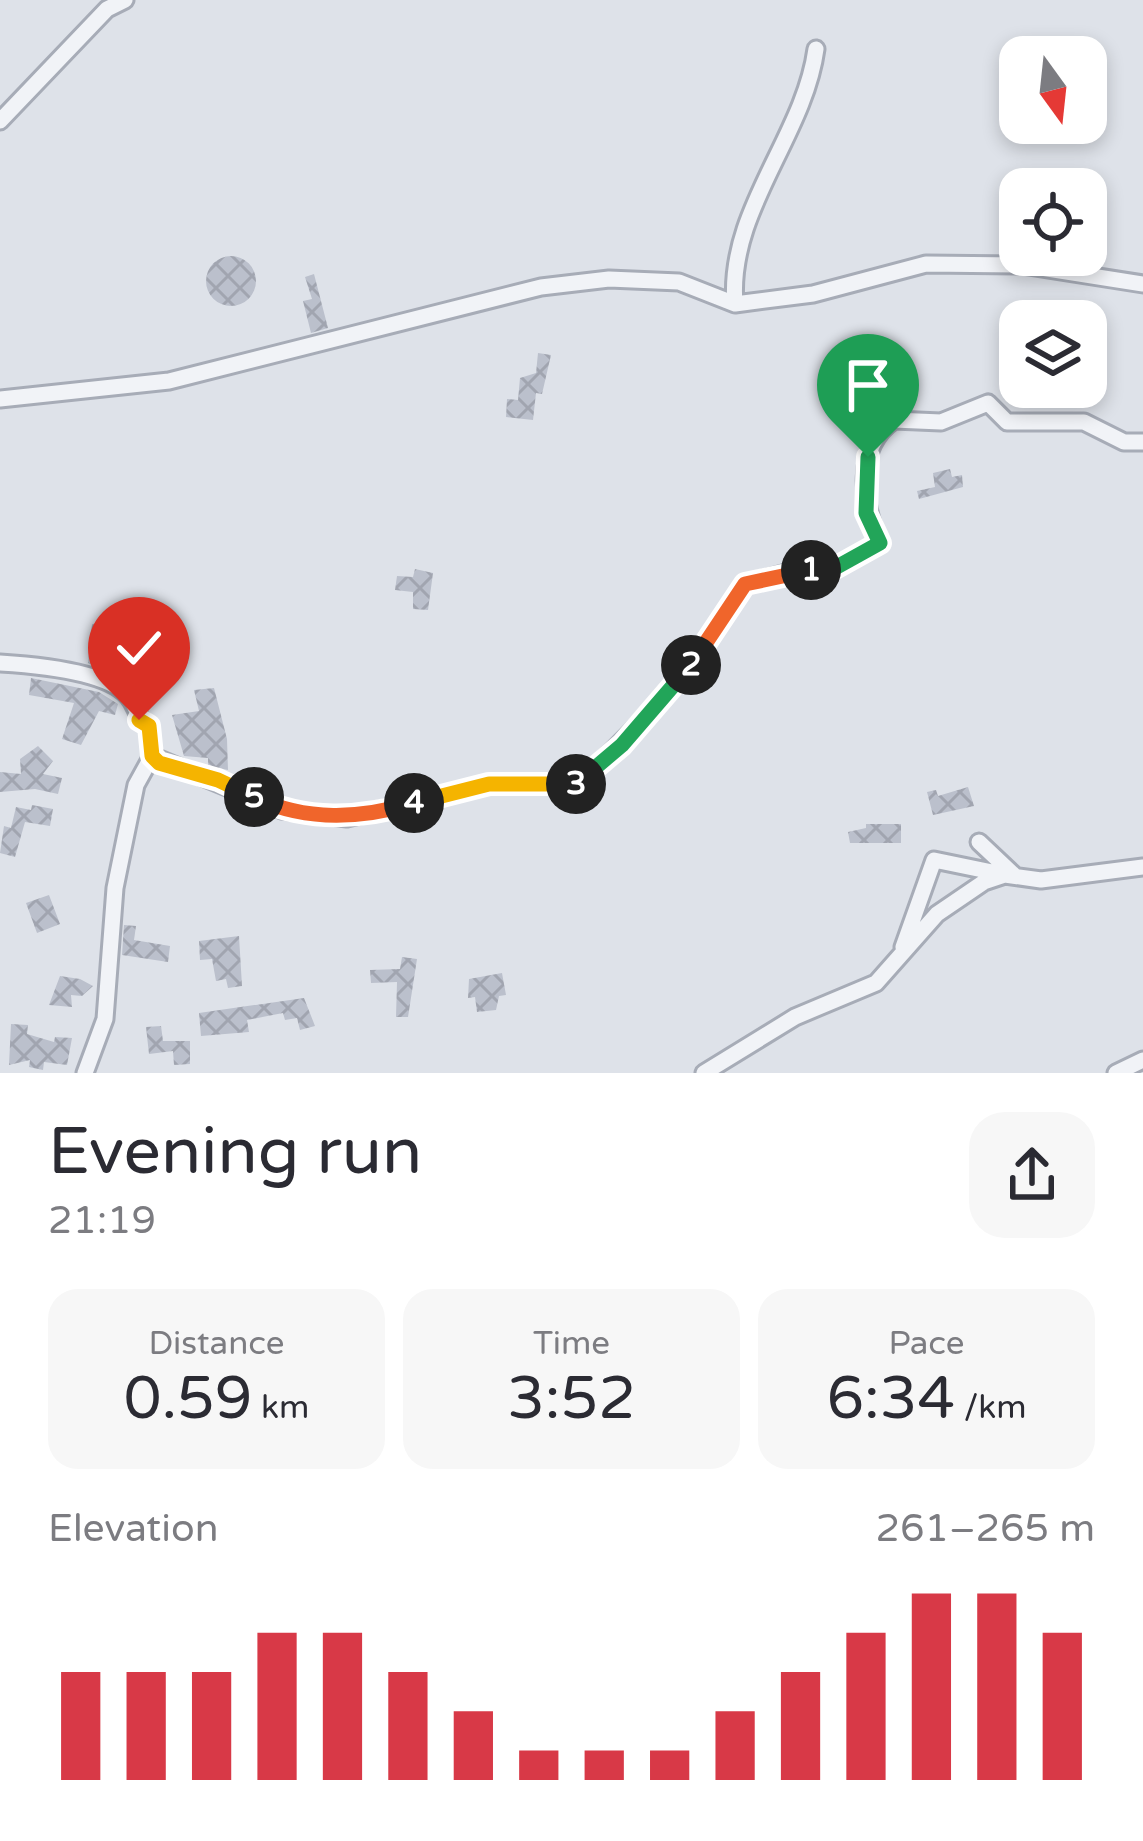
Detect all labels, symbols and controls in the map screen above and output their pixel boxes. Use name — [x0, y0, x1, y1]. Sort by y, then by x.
north arrow — [999, 36, 1107, 144]
map controls — [999, 36, 1107, 408]
button: locate — [999, 168, 1107, 276]
button: layers — [999, 300, 1107, 408]
pin — [817, 334, 919, 457]
icon: arrive — [835, 352, 901, 418]
pin: 1 — [781, 540, 841, 600]
text: 1 — [801, 550, 821, 589]
pin — [88, 597, 190, 720]
icon: check — [106, 615, 172, 681]
pin: 2 — [661, 635, 721, 695]
text: 2 — [681, 645, 701, 684]
pin: 3 — [546, 754, 606, 814]
text: 3 — [566, 764, 586, 803]
pin: 5 — [224, 767, 284, 827]
pin: 4 — [384, 773, 444, 833]
text: 5 — [244, 777, 264, 816]
text: 4 — [404, 783, 424, 822]
text: Evening run — [48, 1112, 422, 1192]
button: share — [969, 1112, 1095, 1238]
text: 21:19 — [48, 1197, 156, 1244]
text: Distance — [149, 1324, 284, 1363]
text: Time — [533, 1324, 610, 1363]
text: Pace — [889, 1324, 965, 1363]
text: 0.59 — [124, 1363, 252, 1435]
text: 3:52 — [507, 1363, 636, 1435]
text: 6:34 — [826, 1363, 955, 1435]
text: km — [252, 1388, 309, 1427]
text: /km — [955, 1388, 1027, 1427]
text: Elevation — [48, 1505, 218, 1552]
text: 261–265 m — [875, 1505, 1095, 1552]

